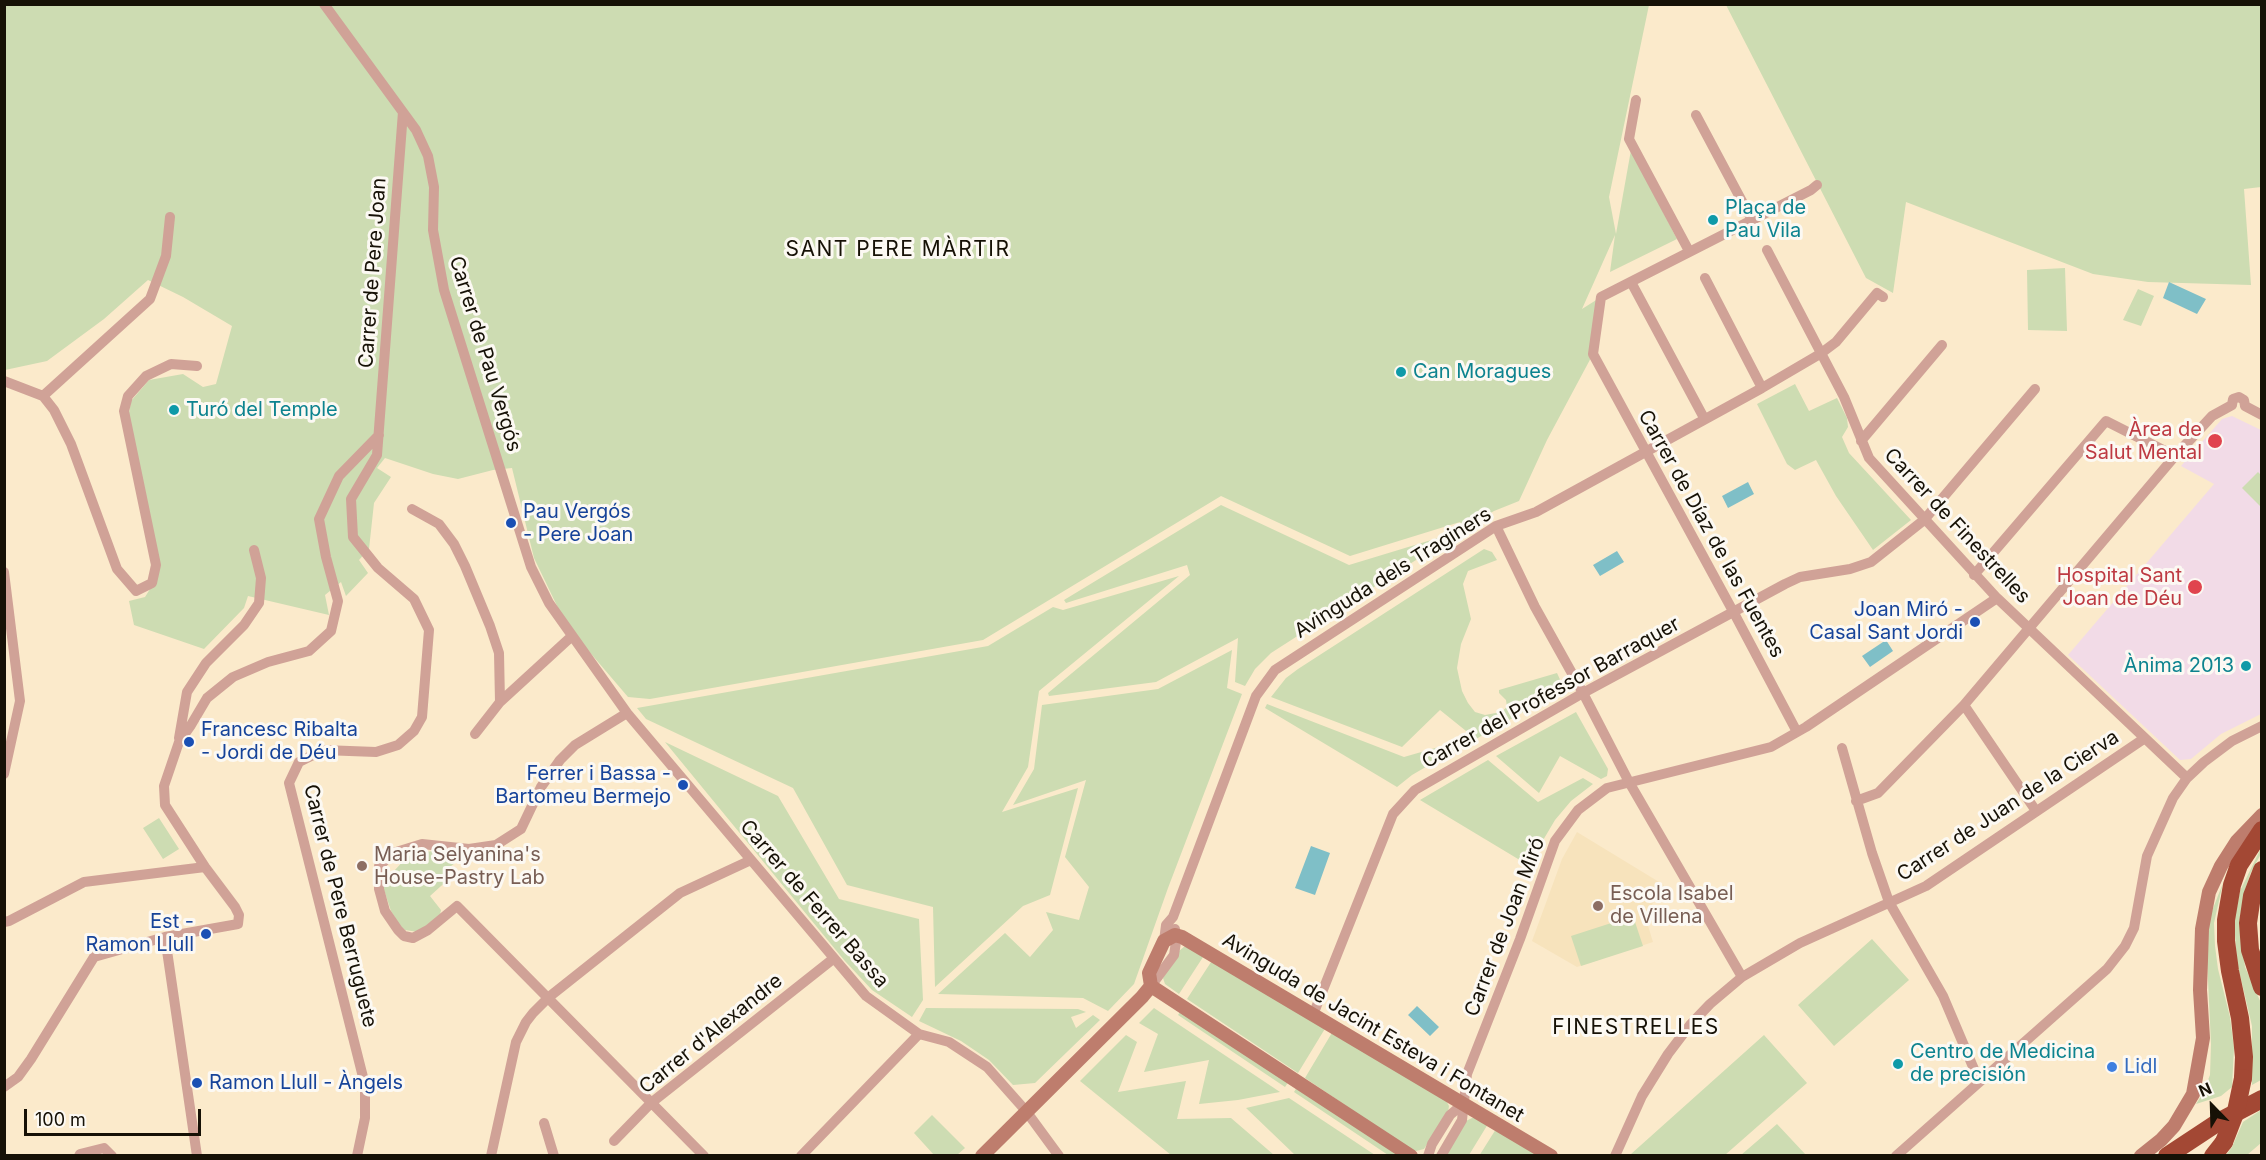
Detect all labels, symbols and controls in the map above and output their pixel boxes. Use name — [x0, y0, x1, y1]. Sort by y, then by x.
street label: Carrer de Pere Joan — [354, 177, 392, 369]
place label: Plaça de Pau Vila — [1725, 196, 1806, 243]
marker: Plaça de Pau Vila — [1706, 213, 1720, 227]
district label: SANT PERE MÀRTIR — [785, 237, 1011, 263]
street label: Carrer de Pau Vergós — [444, 253, 526, 455]
place label: Can Moragues — [1413, 360, 1551, 384]
marker: Can Moragues — [1394, 365, 1408, 379]
place label: Turó del Temple — [186, 398, 338, 422]
marker: Turó del Temple — [167, 403, 181, 417]
street label: Carrer de Díaz de las Fuentes — [1633, 406, 1789, 662]
place label: Àrea de Salut Mental — [2085, 418, 2202, 465]
marker: Àrea de Salut Mental — [2206, 432, 2224, 450]
street label: Carrer de Finestrelles — [1879, 444, 2035, 608]
place label: Pau Vergós - Pere Joan — [523, 500, 633, 547]
street label: Avinguda dels Traginers — [1290, 502, 1496, 644]
marker: Pau Vergós - Pere Joan — [504, 516, 518, 530]
place label: Hospital Sant Joan de Déu — [2057, 564, 2182, 611]
marker: Hospital Sant Joan de Déu — [2186, 578, 2204, 596]
place label: Joan Miró - Casal Sant Jordi — [1809, 598, 1963, 645]
street label: Carrer del Professor Barraquer — [1418, 612, 1684, 774]
marker: Joan Miró - Casal Sant Jordi — [1968, 615, 1982, 629]
place label: Ànima 2013 — [2124, 654, 2234, 678]
marker: Ànima 2013 — [2239, 659, 2253, 673]
place label: Francesc Ribalta - Jordi de Déu — [201, 718, 358, 765]
street label: Carrer de Juan de la Cierva — [1893, 725, 2123, 887]
marker: Francesc Ribalta - Jordi de Déu — [182, 735, 196, 749]
place label: Ferrer i Bassa - Bartomeu Bermejo — [495, 762, 671, 809]
marker: Ferrer i Bassa - Bartomeu Bermejo — [676, 778, 690, 792]
street label: Carrer de Pere Berruguete — [298, 782, 382, 1030]
street label: Carrer de Ferrer Bassa — [735, 815, 893, 993]
street label: Carrer de Joan Miró — [1460, 834, 1550, 1020]
place label: Maria Selyanina's House-Pastry Lab — [374, 843, 545, 890]
marker: Maria Selyanina's House-Pastry Lab — [355, 859, 369, 873]
place label: Escola Isabel de Villena — [1610, 882, 1734, 929]
marker: Escola Isabel de Villena — [1591, 899, 1605, 913]
place label: Est - Ramon Llull — [85, 910, 194, 957]
marker: Est - Ramon Llull — [199, 927, 213, 941]
street label: Avinguda de Jacint Esteva i Fontanet — [1218, 928, 1528, 1128]
street label: Carrer d'Alexandre — [635, 969, 787, 1099]
district label: FINESTRELLES — [1552, 1015, 1720, 1041]
place label: Centro de Medicina de precisión — [1910, 1040, 2095, 1087]
place label: Lidl — [2124, 1055, 2157, 1079]
marker: Centro de Medicina de precisión — [1891, 1057, 1905, 1071]
marker: Lidl — [2105, 1060, 2119, 1074]
place label: Ramon Llull - Àngels — [209, 1071, 403, 1095]
marker: Ramon Llull - Àngels — [190, 1076, 204, 1090]
north arrow — [2182, 1076, 2242, 1136]
text: N — [2195, 1078, 2214, 1101]
scale bar — [27, 1097, 204, 1135]
text: 100 m — [35, 1109, 86, 1130]

